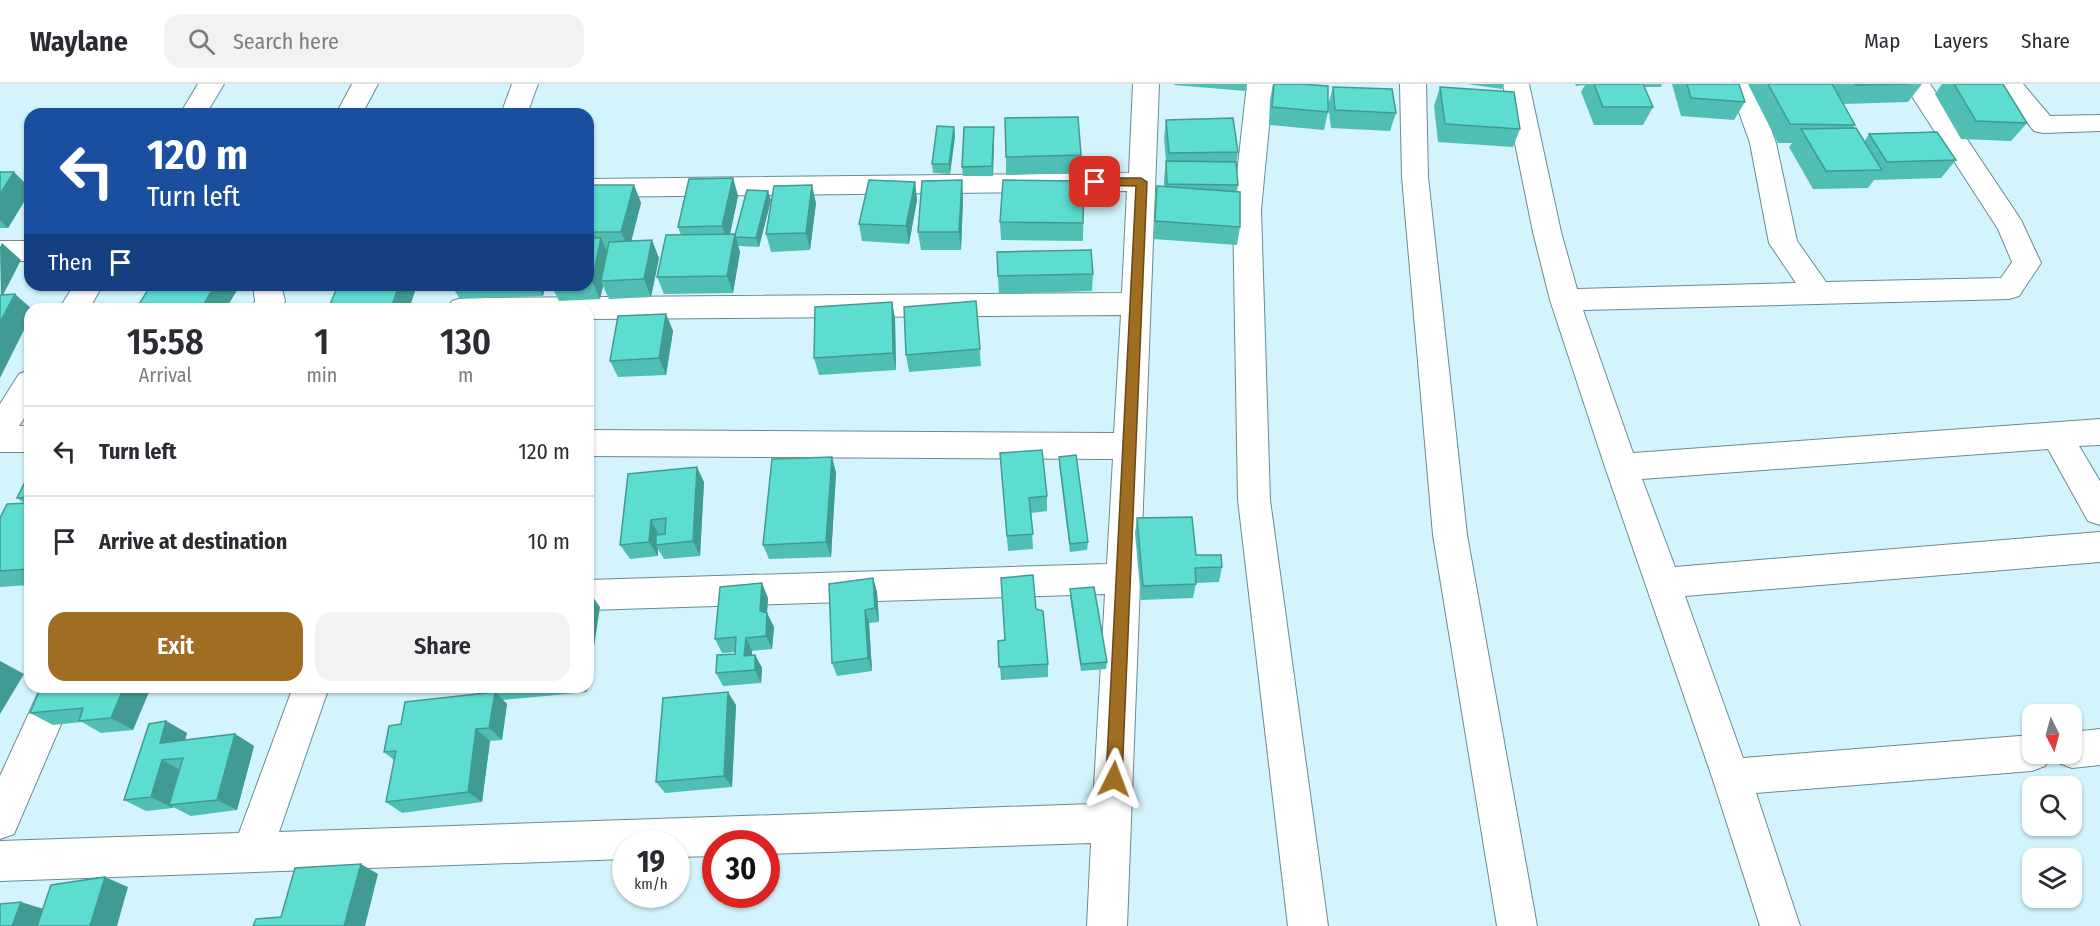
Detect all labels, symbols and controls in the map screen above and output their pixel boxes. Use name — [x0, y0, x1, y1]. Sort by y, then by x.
search box — [164, 14, 584, 68]
text: Waylane — [30, 25, 128, 58]
icon: search — [185, 25, 218, 58]
text: Search here — [233, 28, 339, 55]
text: Map — [1864, 28, 1900, 54]
text: Layers — [1933, 28, 1988, 54]
text: Share — [2021, 28, 2070, 54]
text: 120 m — [147, 130, 248, 180]
icon: left — [48, 132, 126, 210]
pin — [1069, 156, 1120, 207]
icon: arrive — [1078, 165, 1111, 198]
text: Turn left — [147, 181, 240, 213]
icon: arrive — [104, 246, 137, 279]
text: Then — [48, 249, 92, 276]
text: 15:58 — [127, 320, 204, 364]
text: 1 — [314, 320, 329, 364]
text: 130 — [440, 320, 491, 364]
text: Arrival — [139, 363, 192, 387]
text: min — [306, 363, 337, 387]
text: m — [458, 363, 473, 387]
icon: left — [48, 435, 81, 468]
text: Turn left — [99, 438, 177, 465]
text: 120 m — [518, 438, 570, 465]
icon: arrive — [48, 525, 81, 558]
text: Arrive at destination — [99, 528, 287, 555]
text: 10 m — [528, 528, 570, 555]
button: Exit — [48, 612, 303, 681]
button: Share — [315, 612, 570, 681]
north arrow — [2022, 704, 2082, 764]
map controls — [2022, 704, 2082, 908]
position arrow — [1082, 747, 1146, 811]
button: search — [2022, 776, 2082, 836]
speed limit sign: 30 — [702, 830, 780, 908]
text: 19 — [637, 844, 665, 880]
button: layers — [2022, 848, 2082, 908]
text: km/h — [634, 875, 668, 893]

